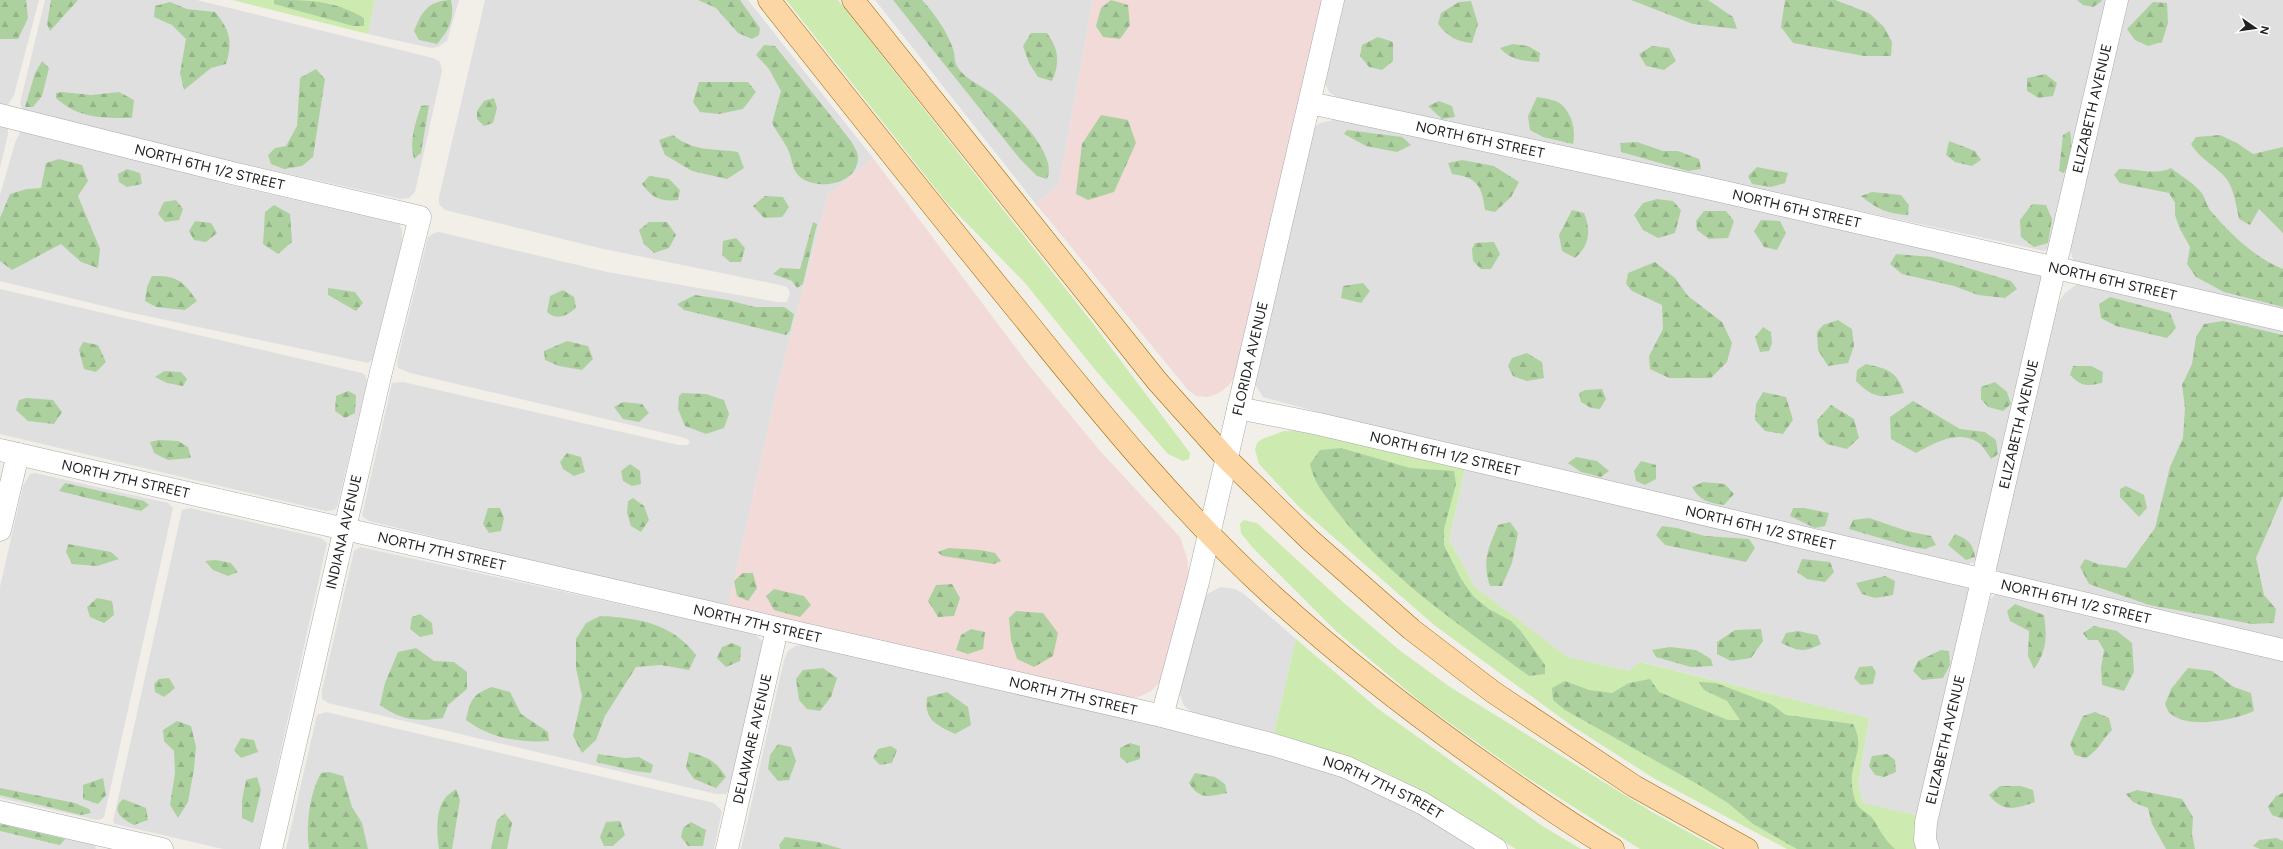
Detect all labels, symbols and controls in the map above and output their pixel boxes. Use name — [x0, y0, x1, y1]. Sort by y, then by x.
north arrow — [2235, 8, 2275, 48]
text: N — [2257, 25, 2272, 36]
street label: ELIZABETH AVENUE — [2069, 42, 2115, 175]
street label: NORTH 6TH STREET — [1414, 117, 1546, 162]
street label: NORTH 6TH 1/2 STREET — [133, 140, 287, 194]
street label: NORTH 6TH STREET — [1731, 186, 1863, 232]
street label: NORTH 6TH STREET — [2047, 258, 2179, 304]
street label: FLORIDA AVENUE — [1228, 300, 1271, 417]
street label: ELIZABETH AVENUE — [1995, 358, 2042, 490]
street label: NORTH 6TH 1/2 STREET — [1368, 428, 1522, 479]
street label: NORTH 7TH STREET — [60, 456, 192, 502]
street label: INDIANA AVENUE — [323, 473, 365, 591]
street label: NORTH 6TH 1/2 STREET — [1684, 502, 1838, 553]
street label: NORTH 7TH STREET — [376, 528, 508, 574]
street label: NORTH 6TH 1/2 STREET — [1999, 576, 2153, 627]
street label: NORTH 7TH STREET — [692, 600, 823, 646]
street label: DELAWARE AVENUE — [729, 672, 775, 806]
street label: NORTH 7TH STREET — [1008, 673, 1139, 719]
street label: ELIZABETH AVENUE — [1922, 673, 1968, 806]
street label: NORTH 7TH STREET — [1321, 752, 1446, 823]

